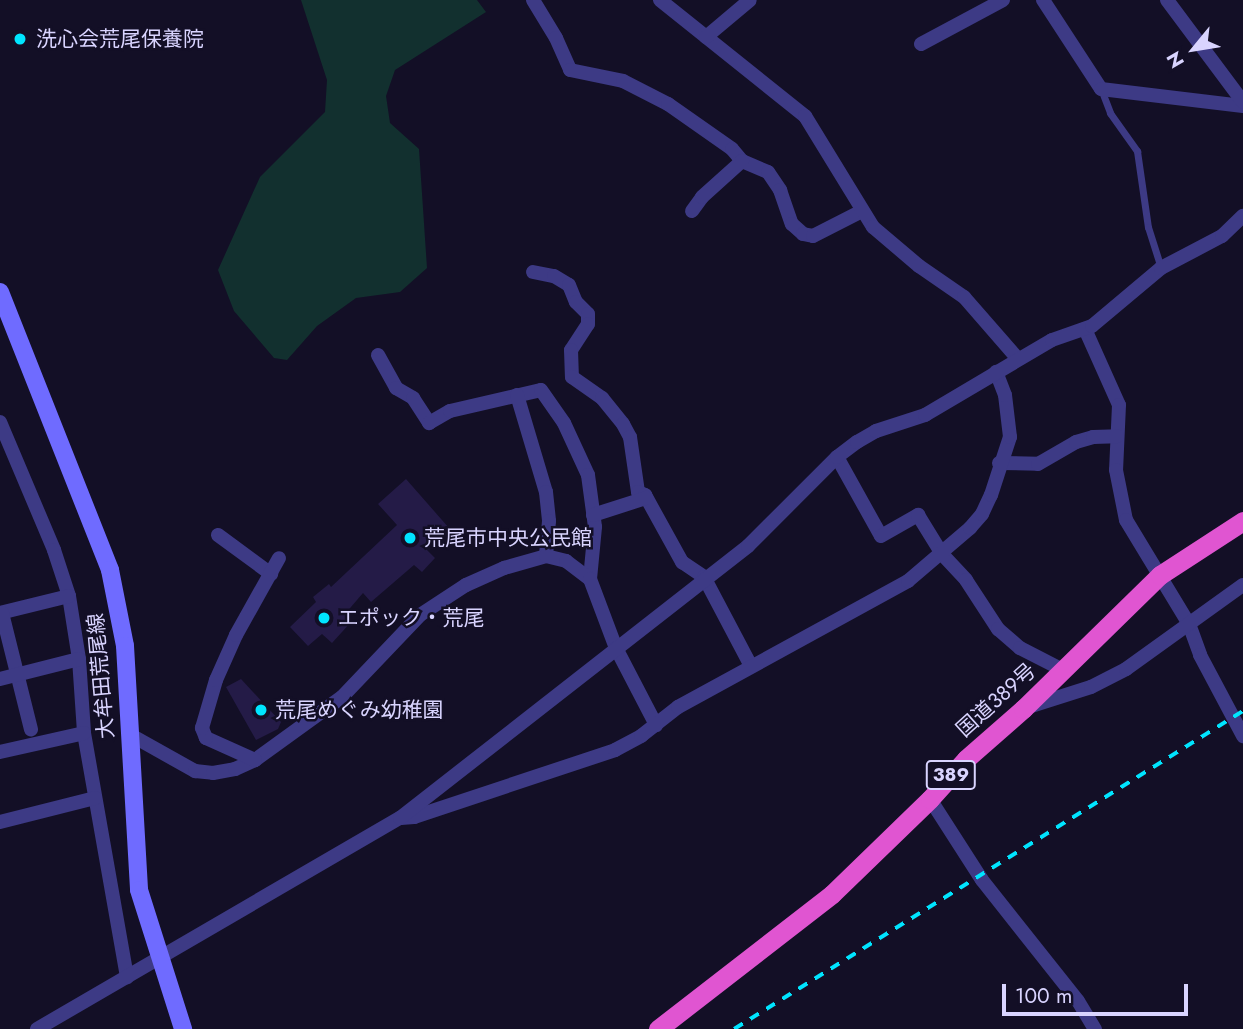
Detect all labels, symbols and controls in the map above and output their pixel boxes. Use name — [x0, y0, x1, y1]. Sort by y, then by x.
north arrow — [1159, 14, 1229, 84]
place label: 洗心会荒尾保養院 — [36, 26, 204, 52]
marker: 洗心会荒尾保養院 — [10, 29, 30, 49]
text: N — [1160, 46, 1191, 73]
place label: 荒尾市中央公民館 — [424, 525, 592, 551]
marker: 荒尾市中央公民館 — [402, 530, 418, 546]
place label: エポック・荒尾 — [338, 605, 485, 631]
marker: エポック・荒尾 — [316, 610, 332, 626]
street label: 大牟田荒尾線 — [83, 612, 119, 740]
street label: 国道389号 — [951, 658, 1041, 742]
place label: 荒尾めぐみ幼稚園 — [275, 697, 443, 723]
marker: 荒尾めぐみ幼稚園 — [253, 702, 269, 718]
road number: 389 — [925, 760, 977, 790]
scale bar — [1005, 970, 1190, 1014]
text: 100 m — [1015, 981, 1072, 1011]

